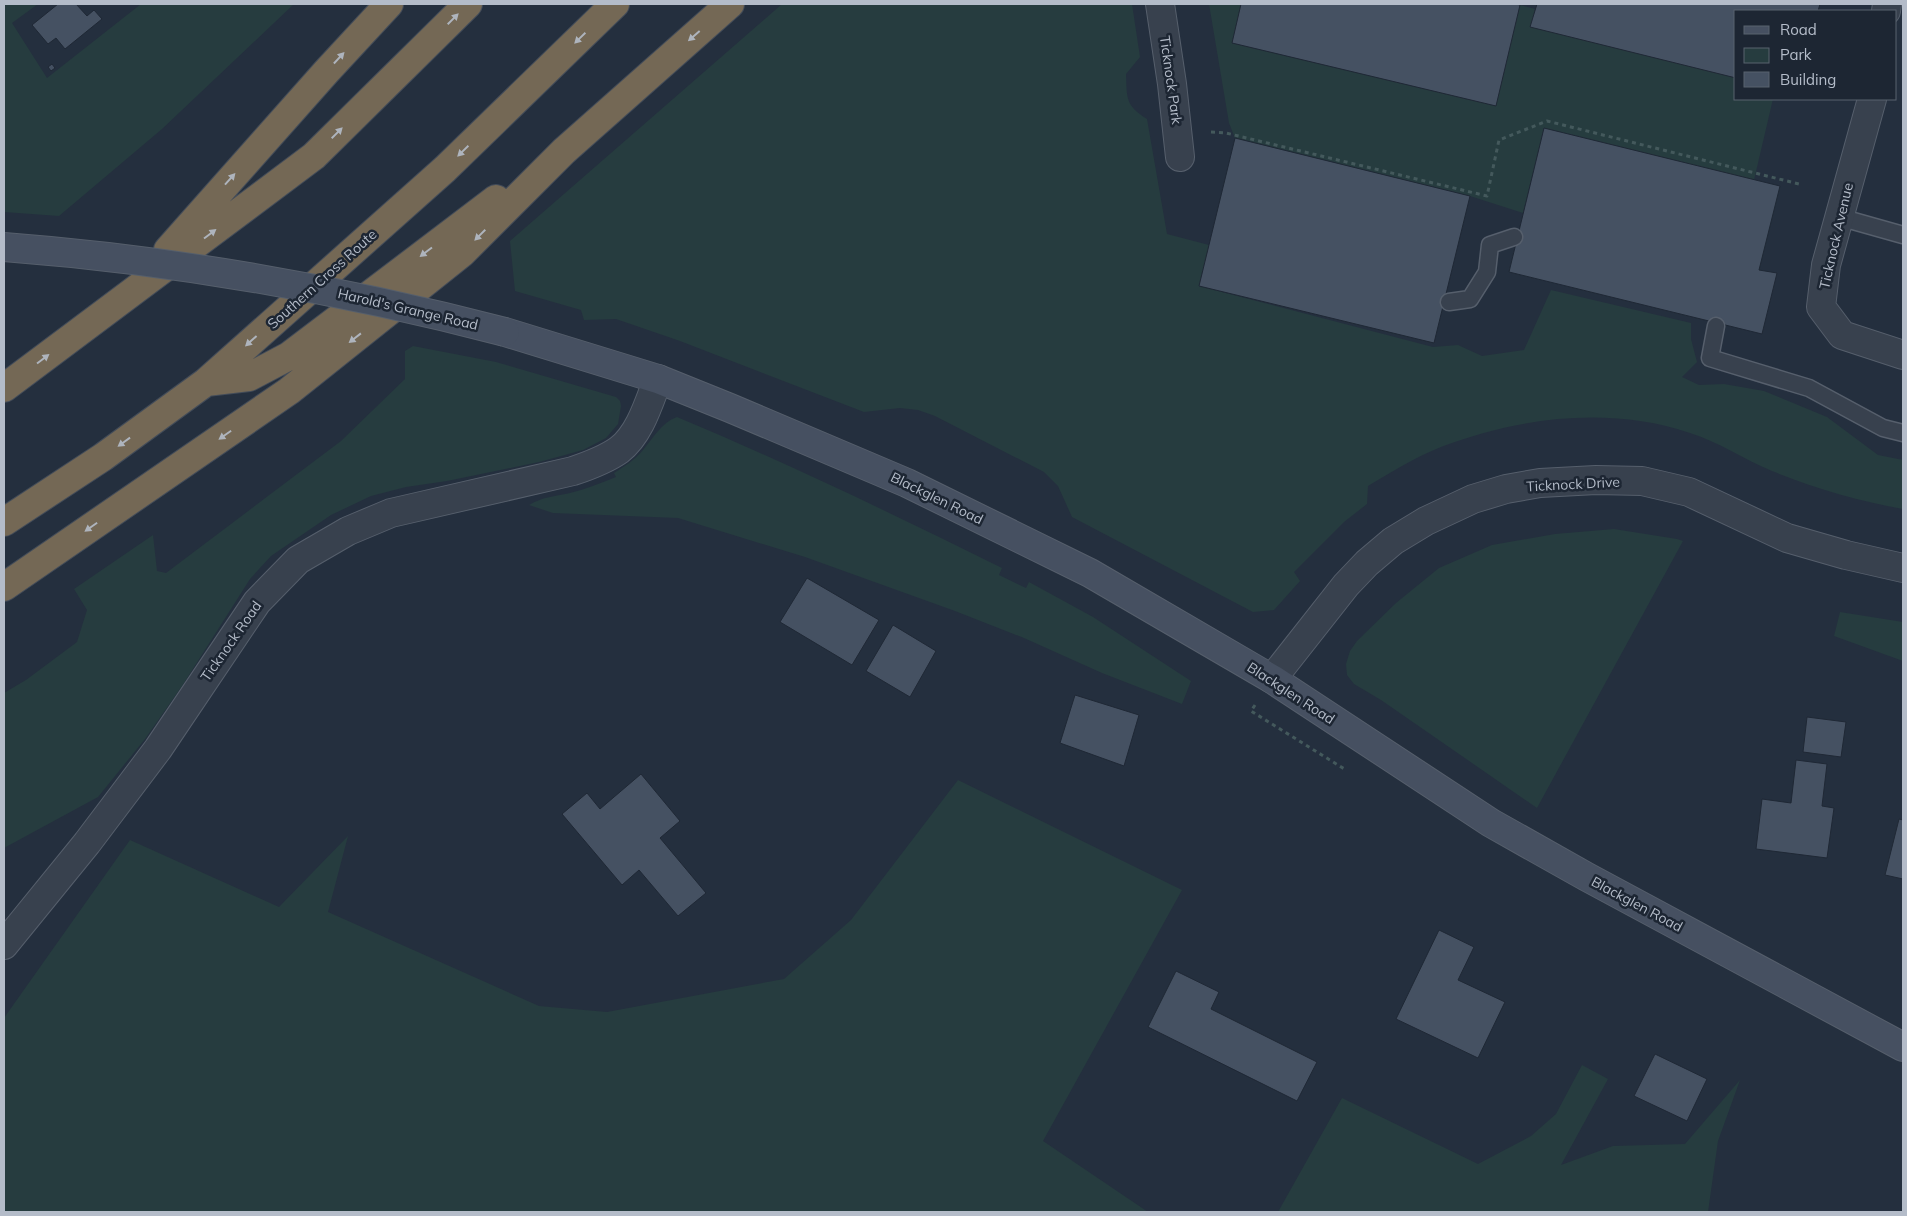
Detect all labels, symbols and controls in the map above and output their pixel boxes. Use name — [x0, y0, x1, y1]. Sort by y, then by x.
legend — [1734, 10, 1897, 100]
one-way arrow — [446, 13, 458, 25]
text: Road — [1780, 20, 1817, 39]
one-way arrow — [688, 30, 700, 42]
one-way arrow — [574, 32, 586, 44]
street label: Ticknock Park — [1156, 34, 1186, 126]
text: Park — [1780, 45, 1812, 64]
one-way arrow — [333, 53, 345, 65]
text: Building — [1780, 70, 1836, 89]
one-way arrow — [331, 127, 343, 139]
one-way arrow — [458, 145, 470, 157]
one-way arrow — [225, 173, 236, 186]
street label: Ticknock Avenue — [1815, 181, 1857, 291]
street label: Southern Cross Route — [264, 225, 380, 333]
one-way arrow — [474, 228, 486, 240]
one-way arrow — [203, 229, 217, 239]
one-way arrow — [419, 247, 433, 257]
street label: Harold's Grange Road — [336, 284, 480, 334]
one-way arrow — [349, 332, 362, 343]
one-way arrow — [245, 336, 258, 347]
one-way arrow — [36, 354, 50, 364]
one-way arrow — [218, 430, 231, 440]
one-way arrow — [117, 437, 131, 447]
street label: Blackglen Road — [888, 468, 986, 528]
street label: Ticknock Drive — [1526, 473, 1620, 495]
one-way arrow — [84, 522, 98, 532]
street label: Ticknock Road — [197, 597, 265, 685]
street label: Blackglen Road — [1244, 658, 1338, 728]
street label: Blackglen Road — [1588, 872, 1686, 936]

